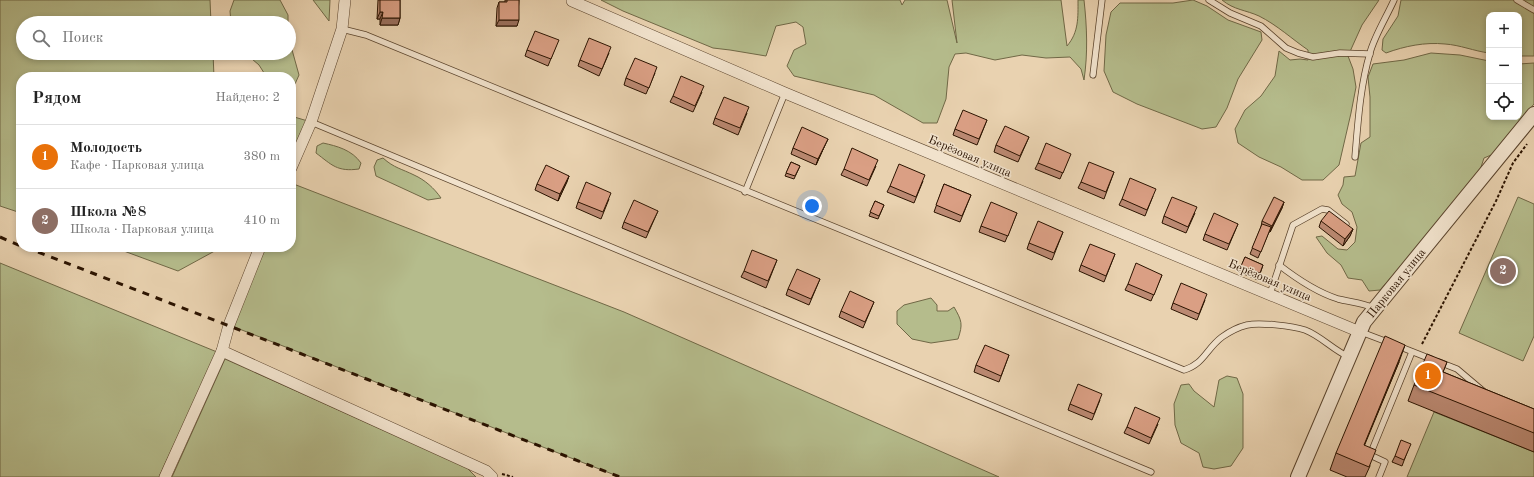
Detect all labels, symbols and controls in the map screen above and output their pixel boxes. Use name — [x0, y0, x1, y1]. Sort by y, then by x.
map controls — [1486, 12, 1522, 120]
button: + — [1486, 12, 1522, 48]
search box — [16, 16, 296, 60]
icon: search — [30, 27, 52, 49]
text: Поиск — [62, 31, 103, 46]
button: − — [1486, 48, 1522, 84]
button: locate — [1486, 84, 1522, 120]
text: Рядом — [32, 90, 81, 107]
text: Найдено: 2 — [216, 91, 280, 104]
street label: Берёзовая улица — [926, 134, 1013, 180]
text: Молодость — [70, 141, 142, 156]
text: 1 — [41, 150, 49, 163]
text: 380 m — [243, 150, 280, 163]
text: Кафе · Парковая улица — [70, 159, 204, 172]
your location — [802, 196, 822, 216]
text: Школа №8 — [70, 205, 146, 220]
text: 2 — [41, 214, 49, 227]
text: 410 m — [243, 214, 280, 227]
text: Школа · Парковая улица — [70, 223, 214, 236]
street label: Парковая улица — [1365, 247, 1428, 321]
pin: 2 — [1490, 256, 1516, 286]
street label: Берёзовая улица — [1226, 258, 1313, 304]
pin: 1 — [1415, 361, 1441, 391]

